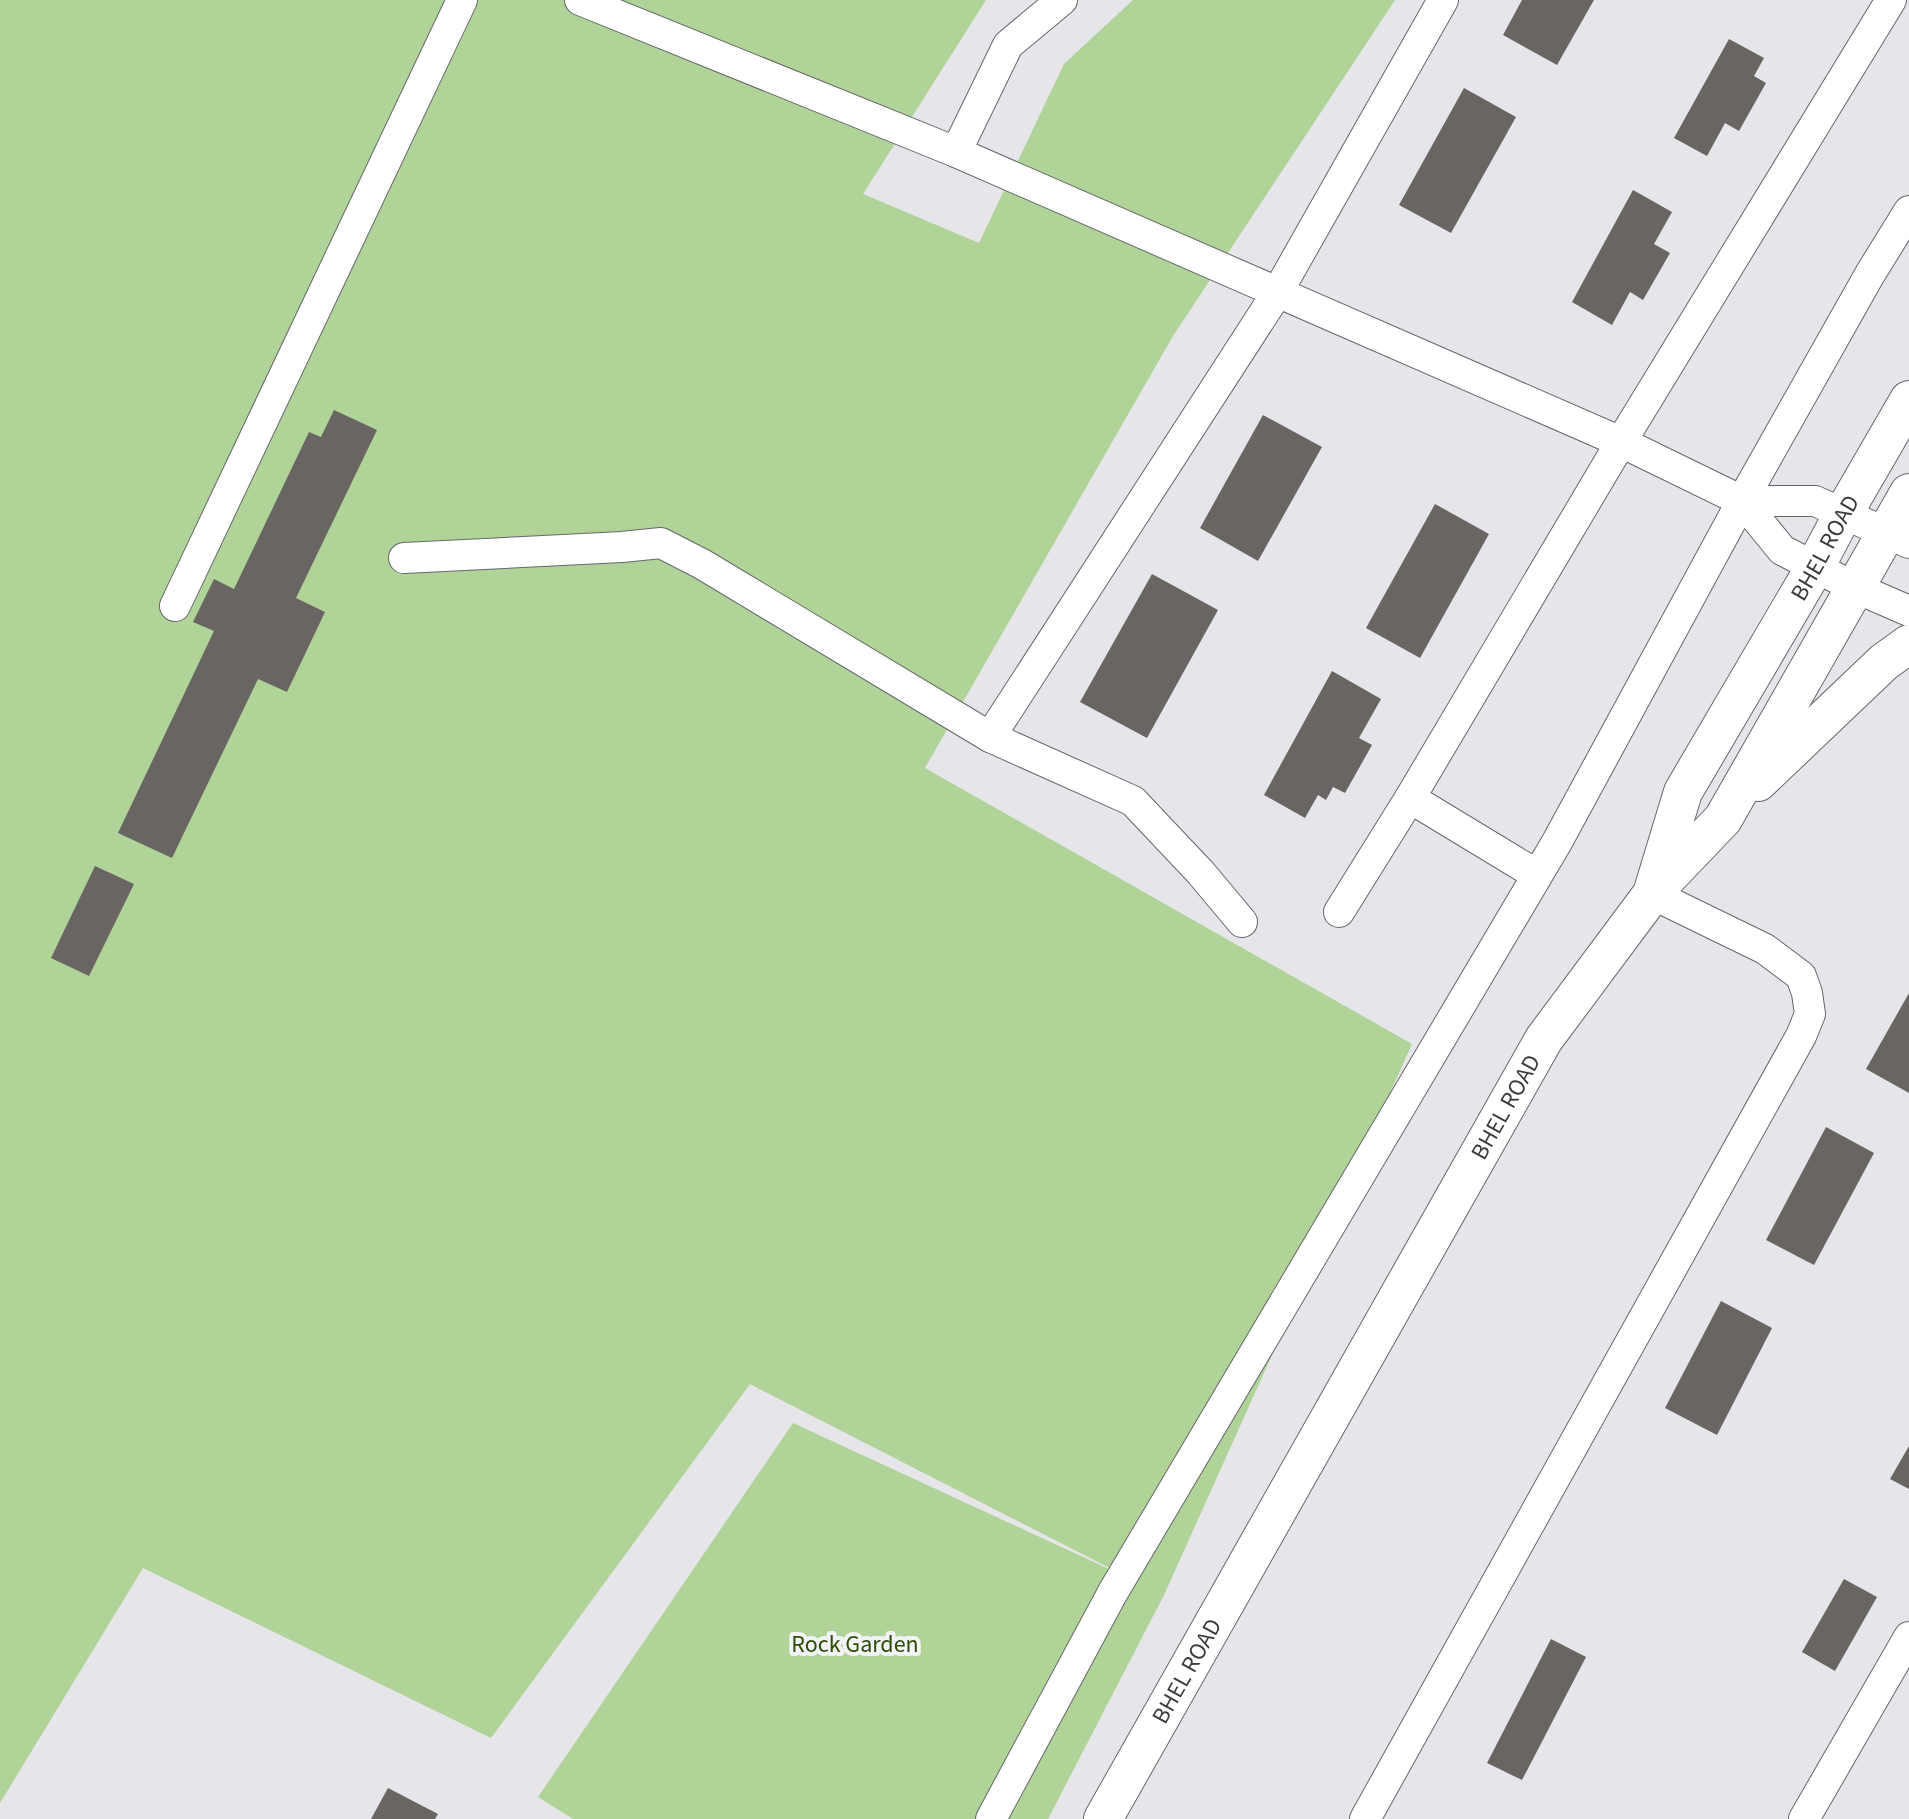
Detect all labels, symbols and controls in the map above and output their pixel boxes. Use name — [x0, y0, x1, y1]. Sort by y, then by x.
street label: BHEL ROAD — [1782, 488, 1868, 607]
street label: BHEL ROAD — [1462, 1048, 1549, 1166]
street label: BHEL ROAD — [1143, 1612, 1230, 1730]
park label: Rock Garden — [791, 1627, 919, 1662]

